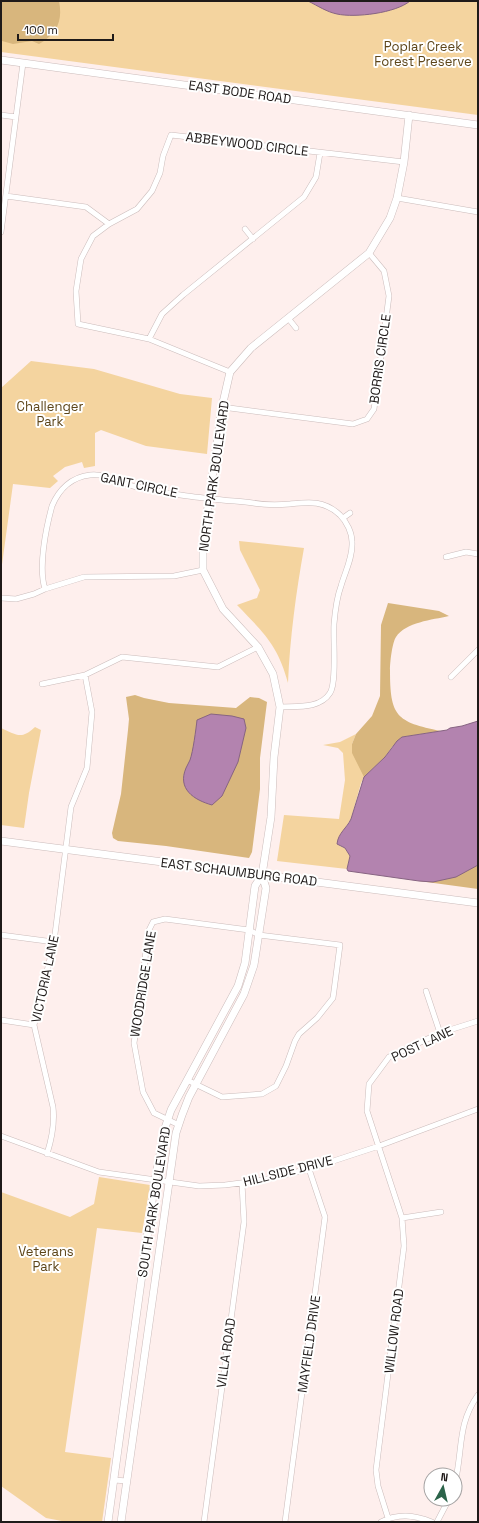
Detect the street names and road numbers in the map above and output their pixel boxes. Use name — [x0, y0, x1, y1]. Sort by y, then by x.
street label: EAST BODE ROAD — [188, 76, 292, 108]
street label: ABBEYWOOD CIRCLE — [185, 128, 309, 160]
street label: BORRIS CIRCLE — [365, 313, 395, 405]
street label: NORTH PARK BOULEVARD — [195, 399, 233, 553]
street label: GANT CIRCLE — [99, 469, 179, 501]
street label: EAST SCHAUMBURG ROAD — [160, 854, 318, 890]
street label: WOODRIDGE LANE — [126, 930, 160, 1038]
street label: VICTORIA LANE — [27, 934, 63, 1024]
street label: POST LANE — [389, 1022, 455, 1066]
street label: SOUTH PARK BOULEVARD — [134, 1125, 174, 1279]
street label: HILLSIDE DRIVE — [241, 1152, 335, 1190]
street label: WILLOW ROAD — [380, 1288, 408, 1374]
street label: MAYFIELD DRIVE — [294, 1294, 324, 1394]
street label: VILLA ROAD — [213, 1317, 239, 1389]

